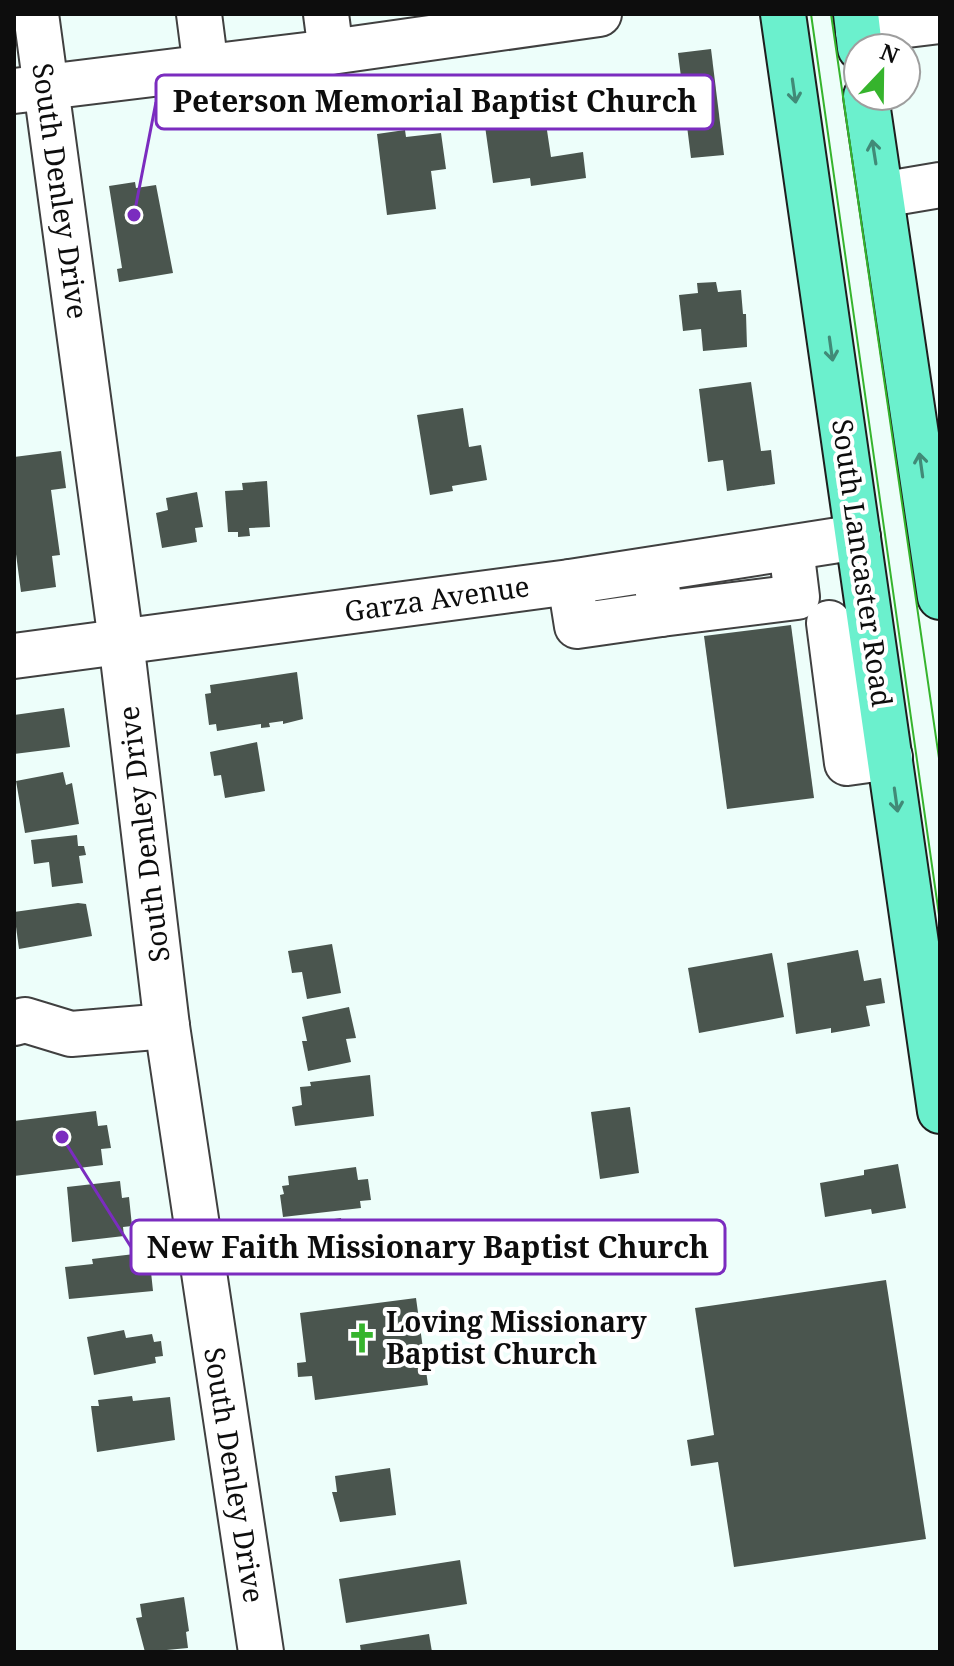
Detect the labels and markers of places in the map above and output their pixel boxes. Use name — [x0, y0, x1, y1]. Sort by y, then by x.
callout: Peterson Memorial Baptist Church — [156, 75, 713, 129]
callout: New Faith Missionary Baptist Church — [131, 1220, 725, 1274]
place label: Loving Missionary Baptist Church — [386, 1302, 648, 1372]
church icon: Loving Missionary Baptist Church — [345, 1321, 379, 1355]

